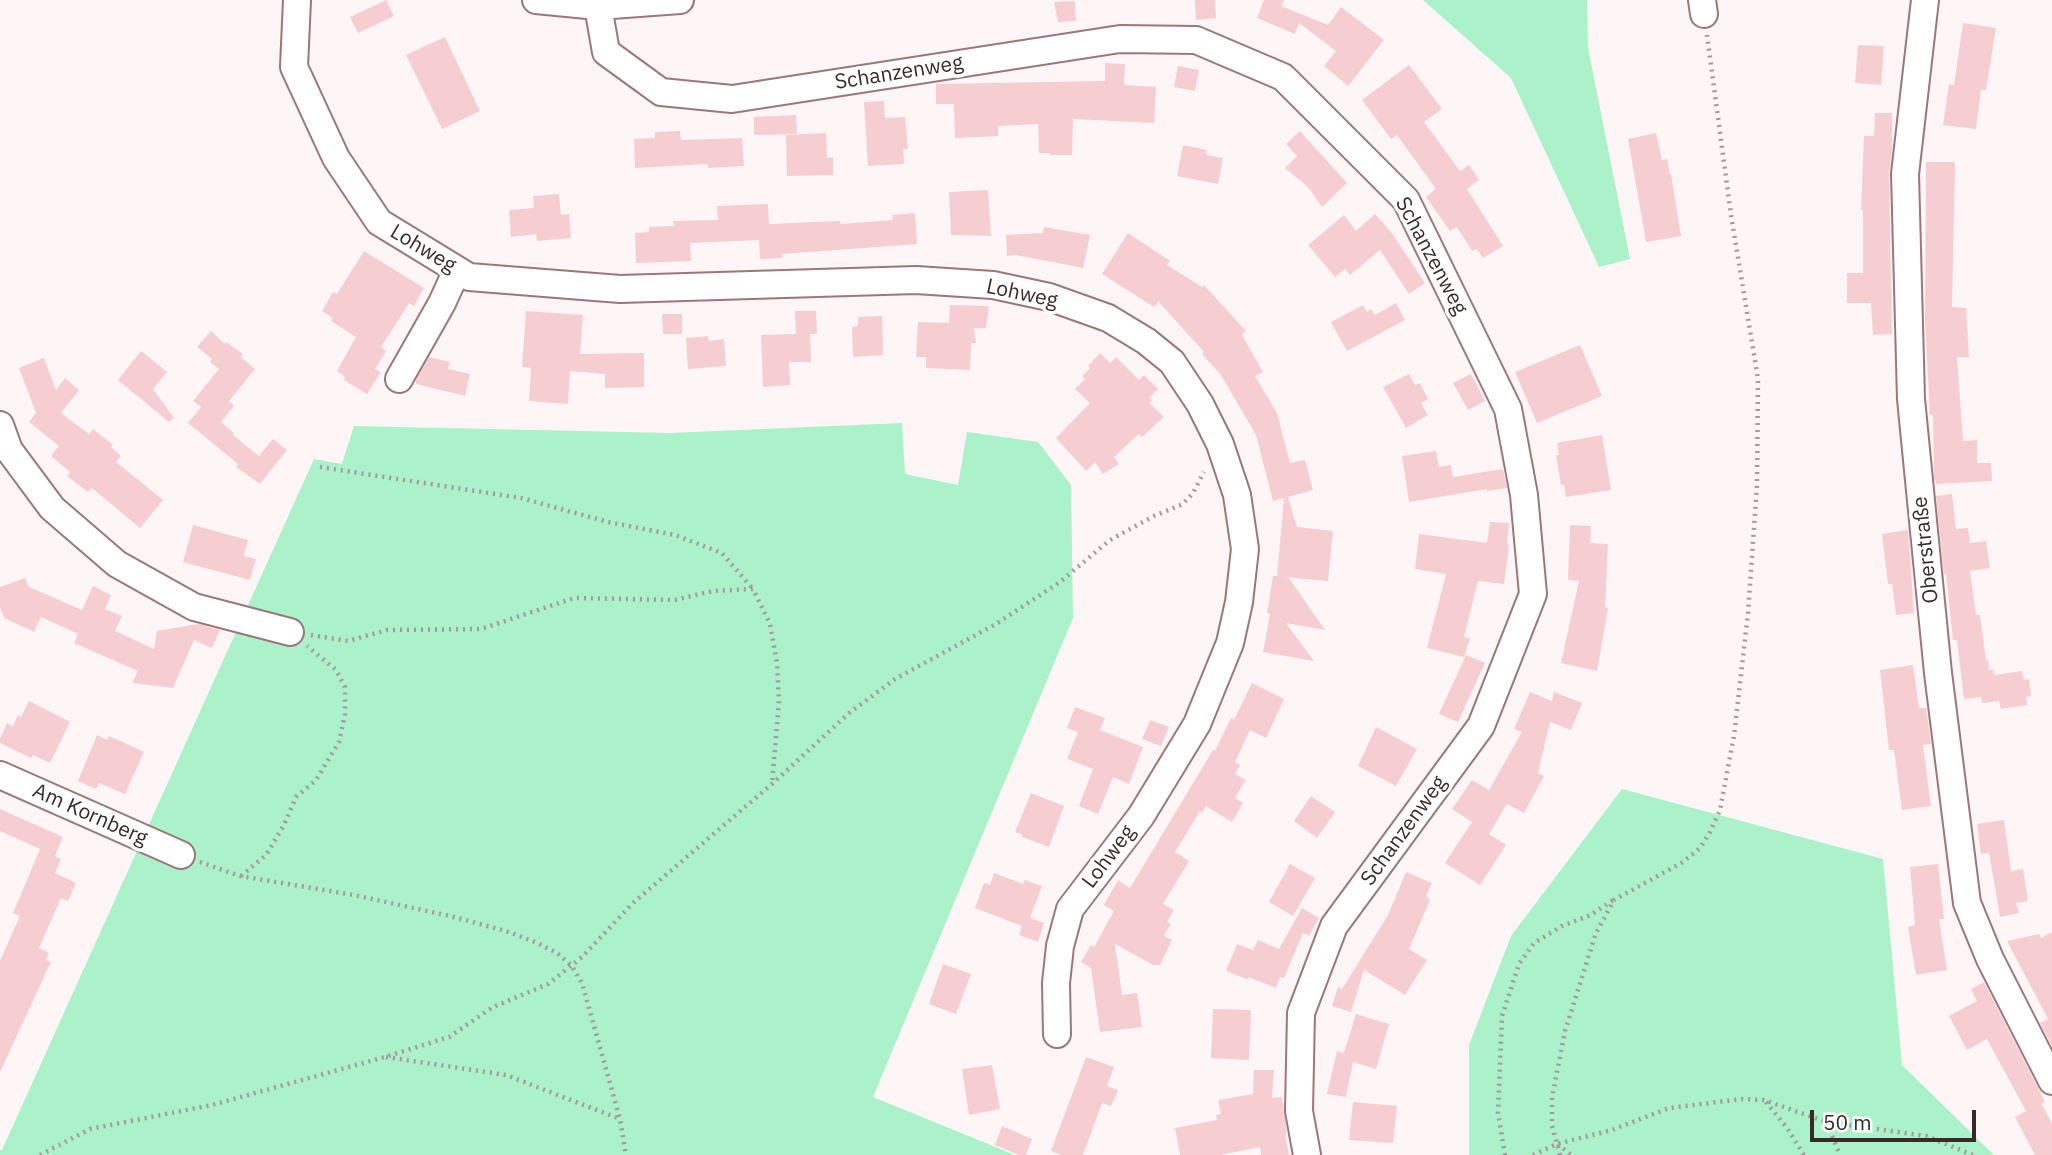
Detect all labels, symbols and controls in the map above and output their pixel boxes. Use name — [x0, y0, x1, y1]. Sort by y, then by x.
street label: Schanzenweg — [833, 50, 965, 96]
street label: Schanzenweg — [1390, 193, 1472, 319]
street label: Lohweg — [385, 220, 461, 278]
street label: Lohweg — [984, 274, 1060, 314]
street label: Oberstraße — [1908, 495, 1944, 605]
street label: Schanzenweg — [1356, 771, 1452, 891]
street label: Am Kornberg — [29, 778, 151, 852]
street label: Lohweg — [1077, 820, 1141, 894]
scale bar — [1814, 1096, 1980, 1140]
text: 50 m — [1823, 1108, 1872, 1136]

